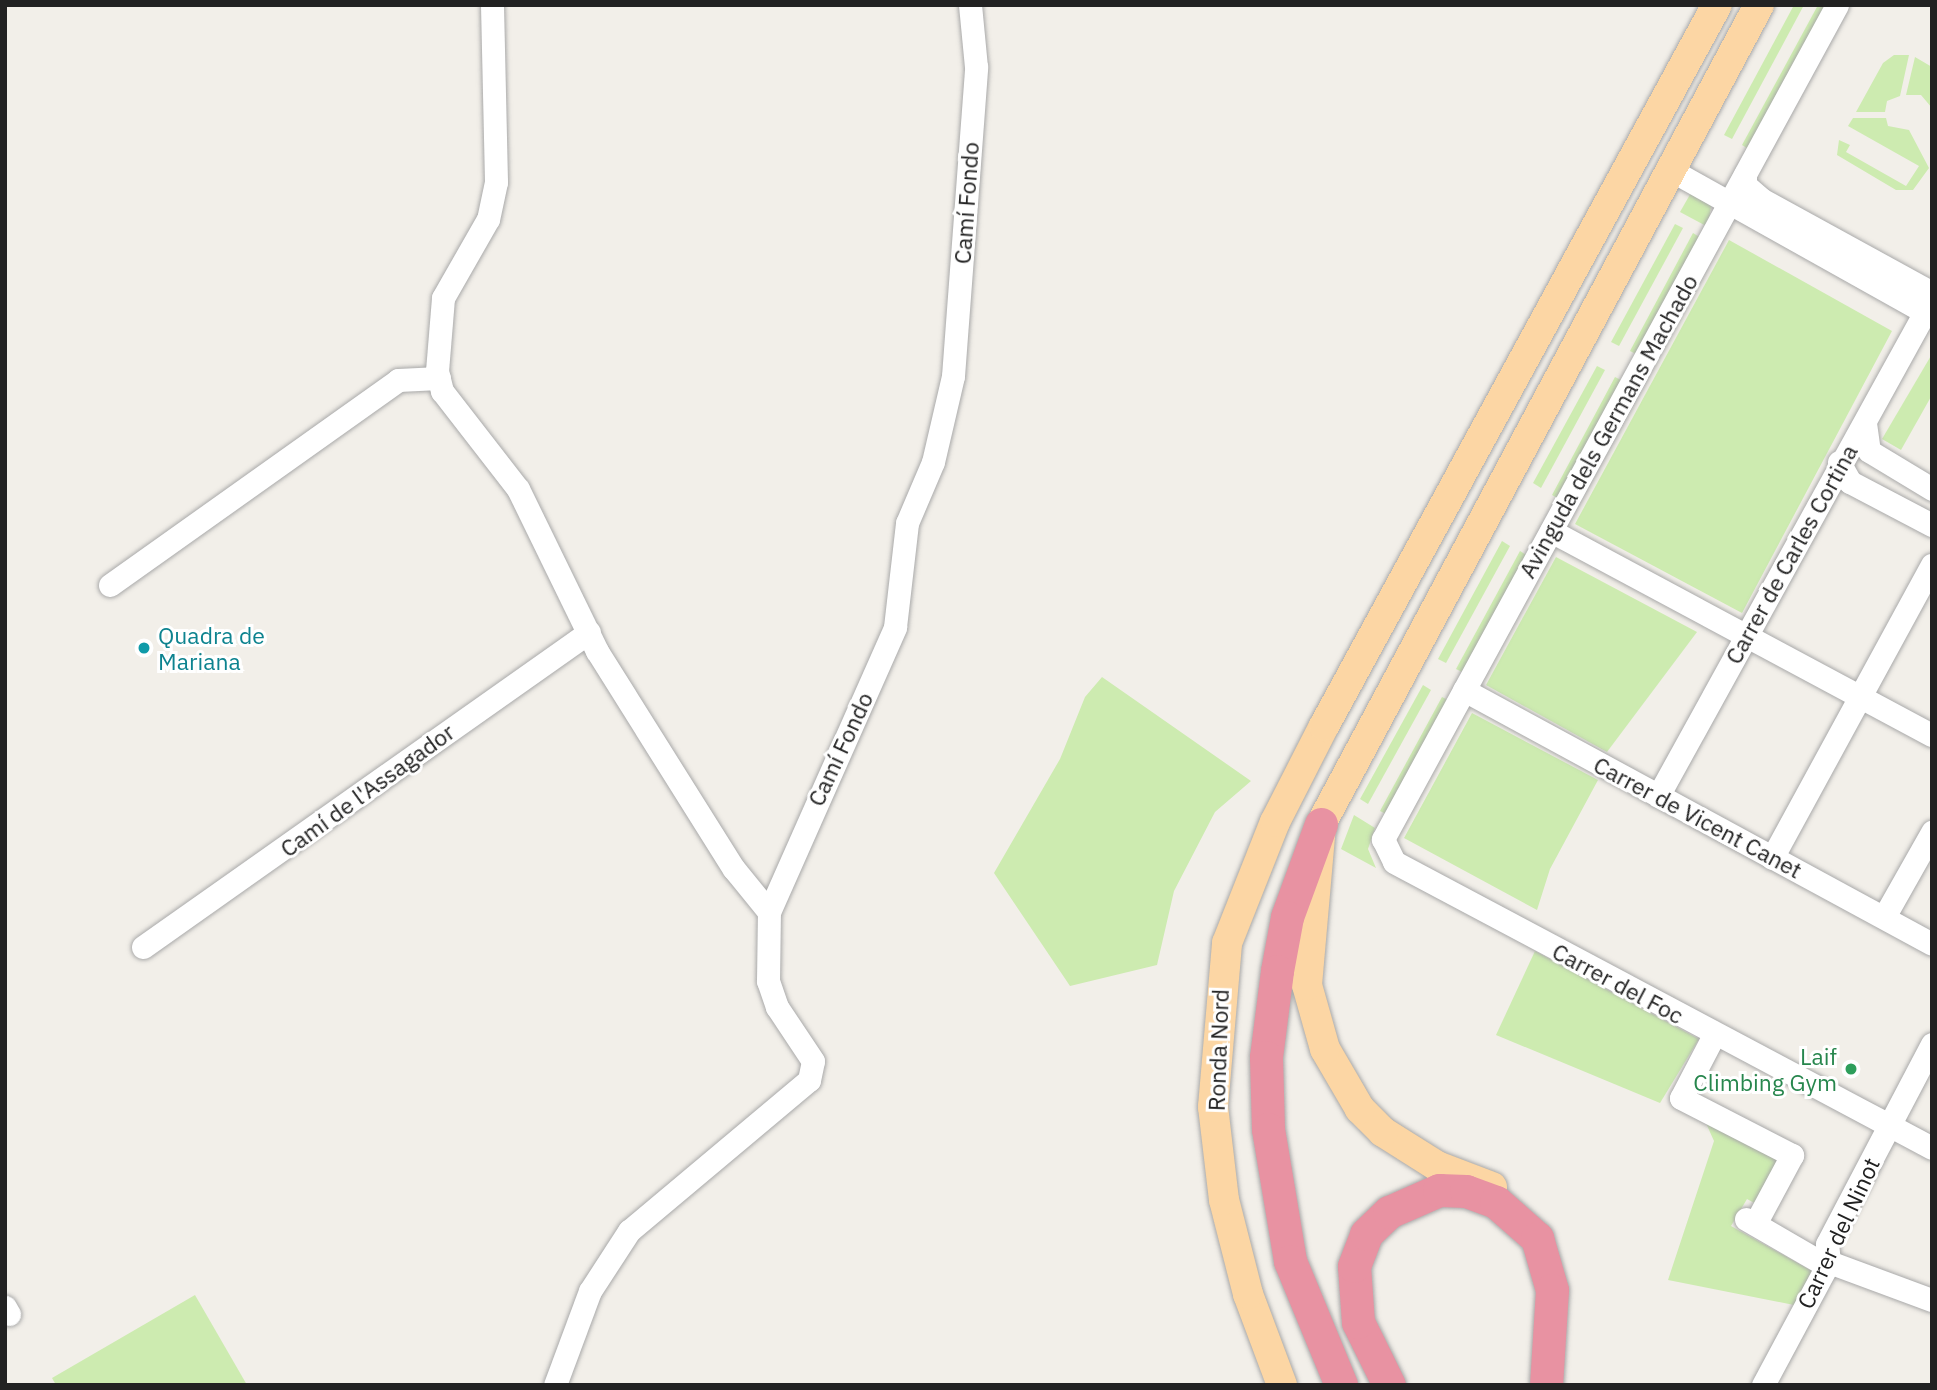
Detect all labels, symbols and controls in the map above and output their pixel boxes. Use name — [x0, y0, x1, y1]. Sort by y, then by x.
street label: Camí Fondo — [948, 141, 984, 265]
street label: Avinguda dels Germans Machado — [1513, 269, 1703, 583]
street label: Carrer de Carles Cortina — [1719, 439, 1863, 669]
place label: Quadra de Mariana — [158, 621, 265, 675]
marker: Quadra de Mariana — [136, 640, 152, 656]
street label: Camí Fondo — [802, 688, 878, 810]
street label: Camí de l'Assagador — [275, 718, 459, 862]
street label: Carrer de Vicent Canet — [1589, 750, 1807, 884]
street label: Carrer del Foc — [1548, 937, 1688, 1029]
street label: Ronda Nord — [1202, 988, 1234, 1112]
place label: Laif Climbing Gym — [1693, 1042, 1837, 1096]
marker: Laif Climbing Gym — [1843, 1061, 1859, 1077]
street label: Carrer del Ninot — [1791, 1153, 1885, 1313]

